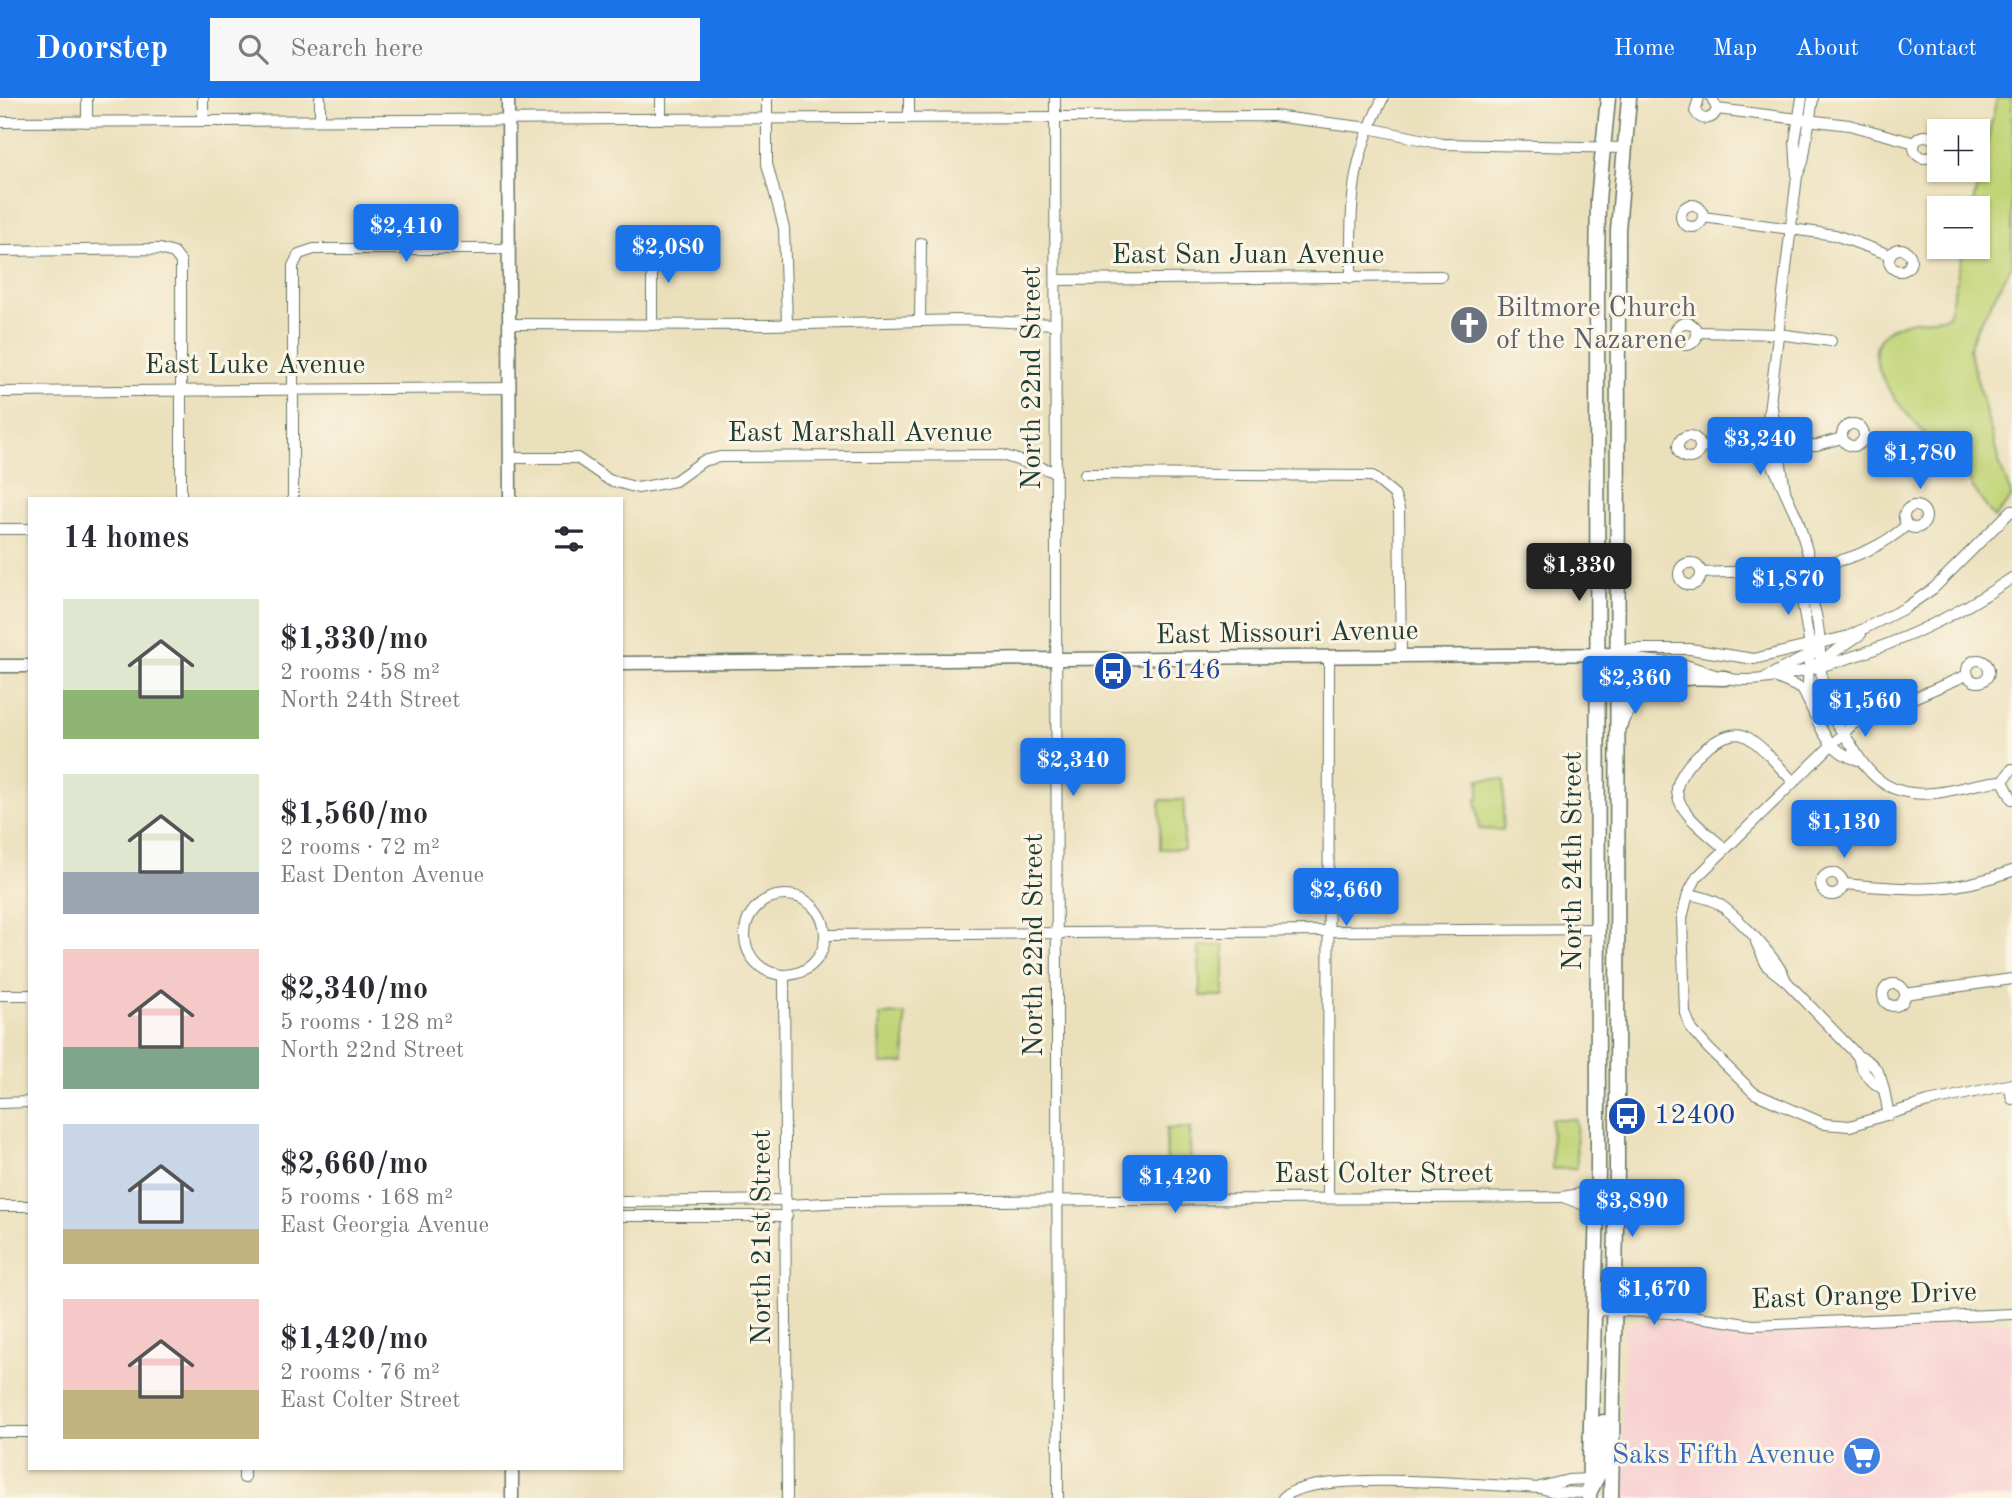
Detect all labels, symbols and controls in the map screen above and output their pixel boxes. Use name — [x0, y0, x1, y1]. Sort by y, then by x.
search box — [210, 18, 700, 81]
icon: search — [234, 30, 272, 68]
text: Doorstep — [35, 33, 168, 66]
text: Search here — [290, 36, 423, 62]
text: Home — [1614, 37, 1675, 61]
text: Map — [1713, 37, 1757, 61]
text: About — [1795, 37, 1859, 61]
text: Contact — [1897, 37, 1977, 61]
map controls — [1927, 119, 1990, 259]
button: + — [1927, 119, 1990, 182]
button: − — [1927, 196, 1990, 259]
pin: $2,410 — [349, 204, 463, 264]
text: $2,410 — [369, 215, 443, 238]
pin: $2,080 — [611, 226, 725, 285]
text: $2,080 — [631, 236, 705, 259]
street label: East San Juan Avenue — [1112, 242, 1384, 270]
street label: North 22nd Street — [1019, 266, 1047, 490]
place label: Biltmore Church of the Nazarene — [1496, 295, 1696, 355]
church icon: Biltmore Church of the Nazarene — [1448, 304, 1490, 346]
street label: East Luke Avenue — [145, 352, 365, 380]
pin: $3,240 — [1703, 418, 1817, 477]
street label: East Marshall Avenue — [728, 420, 992, 448]
text: $3,240 — [1723, 428, 1797, 451]
pin: $1,780 — [1863, 432, 1977, 491]
text: $1,780 — [1883, 442, 1957, 465]
icon: filters — [550, 520, 588, 558]
text: 14 homes — [63, 524, 189, 554]
pin: $1,330 — [1522, 544, 1636, 603]
text: $1,330 — [1542, 554, 1616, 577]
pin: $1,870 — [1731, 558, 1845, 617]
text: $1,870 — [1751, 568, 1825, 591]
street label: East Missouri Avenue — [1155, 618, 1419, 650]
text: $1,330/mo — [280, 625, 428, 655]
icon: home — [119, 627, 203, 711]
bus stop icon: 16146 — [1092, 650, 1134, 692]
pin: $2,360 — [1578, 656, 1692, 716]
place label: 16146 — [1140, 657, 1221, 685]
text: 2 rooms · 58 m² — [280, 661, 440, 684]
text: $2,360 — [1598, 667, 1672, 690]
pin: $1,560 — [1808, 680, 1922, 739]
text: North 24th Street — [280, 689, 460, 712]
text: $1,560 — [1828, 690, 1902, 713]
pin: $2,340 — [1016, 738, 1130, 798]
text: $2,340 — [1036, 749, 1110, 772]
street label: North 24th Street — [1560, 751, 1588, 971]
text: $1,560/mo — [280, 800, 428, 830]
pin: $1,130 — [1787, 800, 1901, 860]
icon: home — [119, 802, 203, 886]
text: $1,130 — [1807, 811, 1881, 834]
street label: North 22nd Street — [1021, 833, 1049, 1057]
text: 2 rooms · 72 m² — [280, 836, 440, 859]
text: East Denton Avenue — [280, 864, 484, 887]
pin: $2,660 — [1289, 868, 1403, 928]
text: $2,660 — [1309, 879, 1383, 902]
text: $2,340/mo — [280, 975, 428, 1005]
icon: home — [119, 977, 203, 1061]
text: 5 rooms · 128 m² — [280, 1011, 453, 1034]
text: North 22nd Street — [280, 1039, 464, 1062]
bus stop icon: 12400 — [1606, 1095, 1648, 1137]
place label: 12400 — [1654, 1102, 1735, 1130]
street label: North 21st Street — [749, 1129, 777, 1345]
text: $2,660/mo — [280, 1150, 428, 1180]
icon: home — [119, 1152, 203, 1236]
pin: $1,420 — [1118, 1156, 1232, 1215]
street label: East Colter Street — [1274, 1161, 1494, 1189]
text: $1,420 — [1138, 1166, 1212, 1189]
pin: $3,890 — [1575, 1180, 1689, 1239]
text: 5 rooms · 168 m² — [280, 1186, 453, 1209]
text: $3,890 — [1595, 1190, 1669, 1213]
text: East Georgia Avenue — [280, 1214, 489, 1237]
pin: $1,670 — [1597, 1268, 1711, 1327]
text: $1,670 — [1617, 1278, 1691, 1301]
street label: East Orange Drive — [1751, 1279, 1977, 1315]
text: $1,420/mo — [280, 1325, 428, 1355]
icon: home — [119, 1327, 203, 1411]
text: 2 rooms · 76 m² — [280, 1361, 440, 1384]
text: East Colter Street — [280, 1389, 460, 1412]
supermarket icon: Saks Fifth Avenue — [1841, 1435, 1883, 1477]
place label: Saks Fifth Avenue — [1612, 1442, 1835, 1470]

